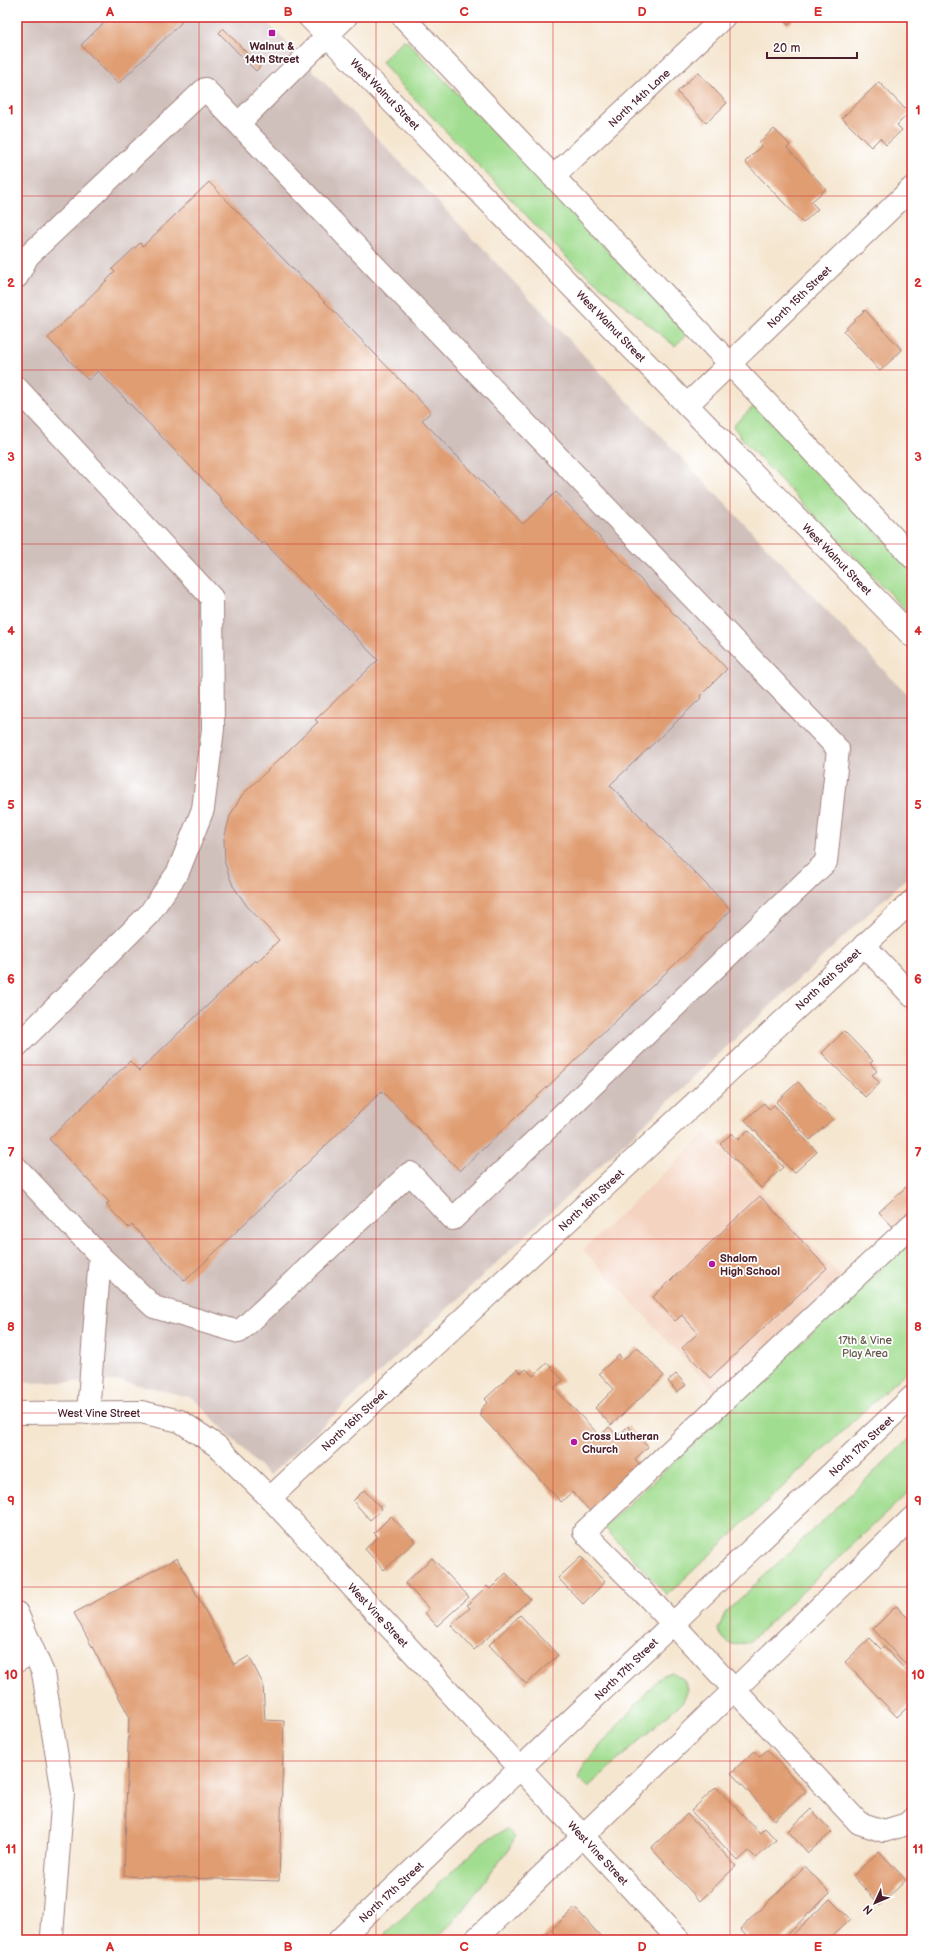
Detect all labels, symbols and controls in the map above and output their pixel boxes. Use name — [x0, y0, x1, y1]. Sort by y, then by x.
text: A — [105, 4, 114, 20]
text: B — [283, 4, 293, 20]
text: C — [459, 4, 469, 20]
text: D — [637, 4, 647, 20]
text: E — [814, 4, 823, 20]
marker: Walnut & 14th Street — [267, 28, 277, 38]
scale bar — [767, 34, 857, 60]
place label: Walnut & 14th Street — [245, 40, 300, 66]
text: 20 m — [773, 41, 800, 56]
street label: West Walnut Street — [347, 56, 422, 133]
street label: North 14th Lane — [606, 66, 673, 130]
text: 1 — [8, 102, 14, 118]
text: 1 — [915, 102, 921, 118]
street label: North 15th Street — [765, 263, 835, 331]
text: 2 — [7, 275, 15, 291]
text: 2 — [914, 275, 922, 291]
street label: West Walnut Street — [573, 288, 648, 365]
text: 3 — [7, 449, 15, 465]
text: 3 — [914, 449, 922, 465]
street label: West Walnut Street — [799, 521, 874, 598]
text: 4 — [7, 623, 15, 639]
text: 4 — [914, 623, 922, 639]
text: 5 — [7, 797, 15, 813]
text: 5 — [914, 797, 922, 813]
street label: North 16th Street — [793, 945, 864, 1013]
text: 6 — [7, 971, 15, 987]
text: 6 — [914, 971, 922, 987]
text: 7 — [7, 1145, 15, 1161]
text: 7 — [914, 1145, 922, 1161]
street label: North 16th Street — [556, 1166, 627, 1234]
place label: Shalom High School — [720, 1252, 780, 1278]
marker: Shalom High School — [707, 1259, 717, 1269]
text: 8 — [7, 1319, 15, 1335]
text: 8 — [914, 1319, 922, 1335]
park label: 17th & Vine Play Area — [838, 1334, 893, 1360]
street label: North 16th Street — [319, 1386, 390, 1454]
street label: West Vine Street — [58, 1407, 141, 1420]
street label: North 17th Street — [827, 1413, 897, 1479]
place label: Cross Lutheran Church — [582, 1430, 659, 1456]
marker: Cross Lutheran Church — [569, 1437, 579, 1447]
text: 9 — [7, 1493, 15, 1509]
text: 9 — [914, 1493, 922, 1509]
street label: West Vine Street — [345, 1581, 411, 1650]
street label: North 17th Street — [592, 1635, 661, 1703]
text: 10 — [4, 1667, 18, 1683]
text: 10 — [911, 1667, 925, 1683]
street label: West Vine Street — [565, 1819, 631, 1888]
text: 11 — [6, 1841, 16, 1857]
text: 11 — [913, 1841, 923, 1857]
street label: North 17th Street — [357, 1859, 427, 1925]
north arrow — [855, 1883, 895, 1923]
text: N — [861, 1902, 876, 1917]
text: A — [105, 1939, 114, 1955]
text: B — [283, 1939, 293, 1955]
text: C — [459, 1939, 469, 1955]
text: D — [637, 1939, 647, 1955]
text: E — [814, 1939, 823, 1955]

